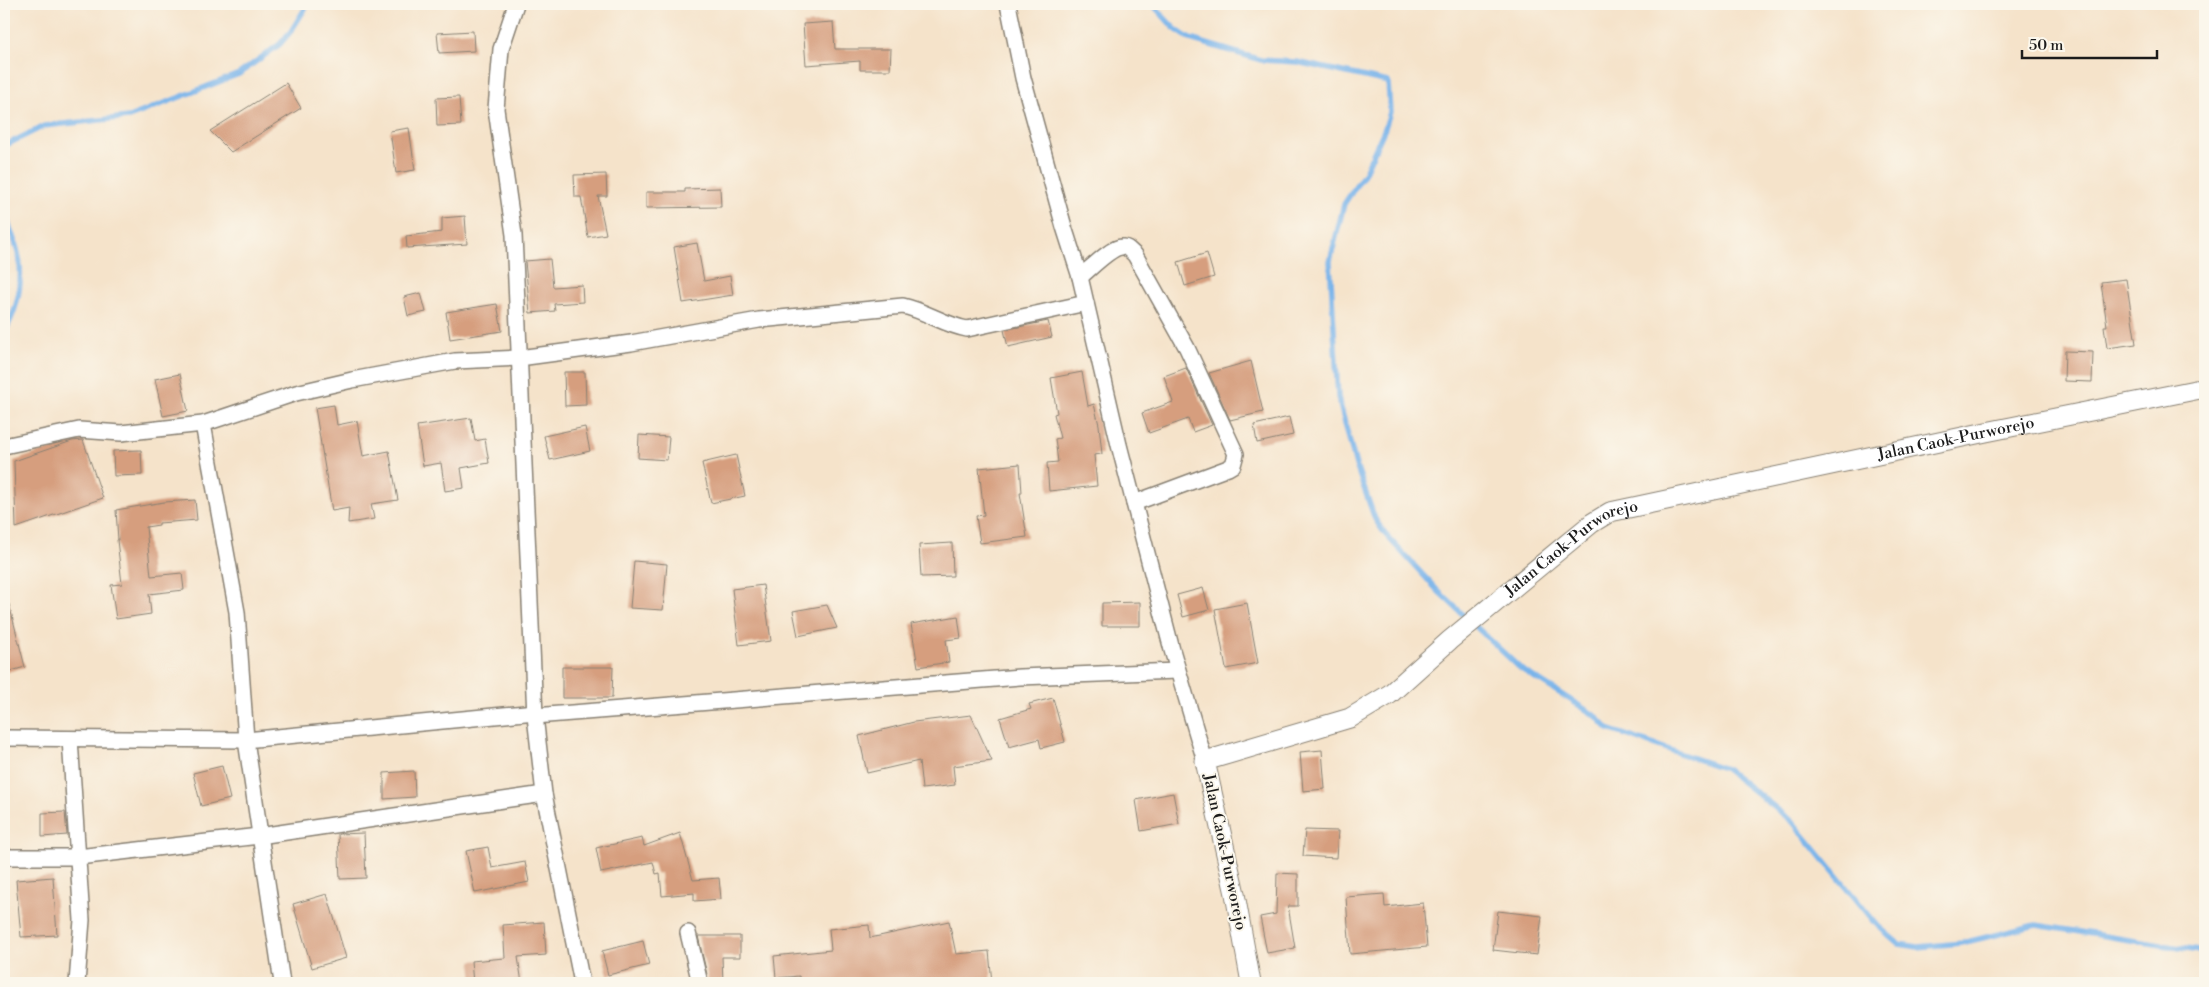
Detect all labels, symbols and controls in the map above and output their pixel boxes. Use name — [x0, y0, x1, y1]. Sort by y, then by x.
scale bar — [2022, 28, 2156, 60]
text: 50 m — [2029, 36, 2063, 55]
street label: Jalan Caok-Purworejo — [1875, 413, 2036, 465]
street label: Jalan Caok-Purworejo — [1500, 496, 1640, 602]
street label: Jalan Caok-Purworejo — [1198, 771, 1251, 932]

